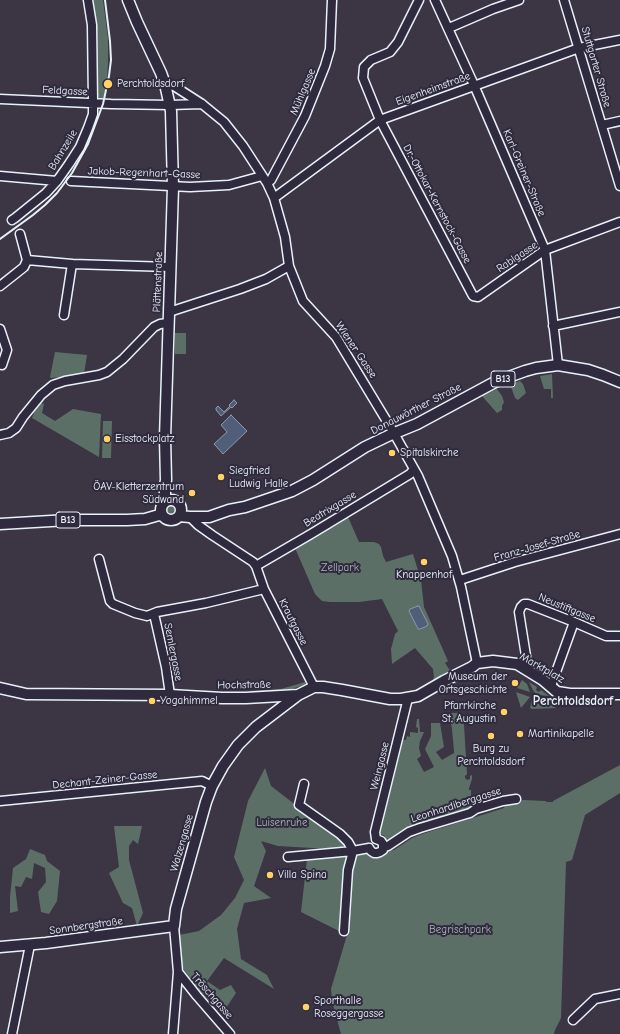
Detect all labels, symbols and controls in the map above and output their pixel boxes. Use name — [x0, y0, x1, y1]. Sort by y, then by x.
street label: Stuttgarter Straße — [578, 25, 614, 109]
street label: Mühlgasse — [287, 67, 319, 117]
street label: Eigenheimstraße — [394, 69, 472, 109]
place label: Perchtoldsdorf — [117, 77, 184, 91]
marker: Perchtoldsdorf — [102, 78, 114, 90]
street label: Feldgasse — [42, 83, 88, 99]
street label: Bahnzeile — [46, 127, 80, 173]
street label: Karl-Greiner-Straße — [500, 127, 548, 219]
street label: Dr.-Ottokar-Kernstock-Gasse — [400, 142, 474, 266]
street label: Jakob-Regenhart-Gasse — [87, 164, 201, 182]
street label: Rablgasse — [494, 239, 540, 275]
street label: Plättenstraße — [150, 251, 166, 313]
street label: Wiener Gasse — [332, 319, 380, 381]
road number: B13 — [491, 371, 515, 387]
street label: Donauwörther Straße — [369, 381, 463, 437]
place label: Eisstockplatz — [115, 432, 174, 446]
marker: Eisstockplatz — [102, 434, 112, 444]
place label: Spitalskirche — [400, 446, 458, 460]
marker: Spitalskirche — [387, 448, 397, 458]
place label: Siegfried Ludwig Halle — [229, 464, 288, 490]
marker: Siegfried Ludwig Halle — [216, 472, 226, 482]
place label: ÖAV-Kletterzentrum Südwand — [93, 480, 184, 506]
marker: ÖAV-Kletterzentrum Südwand — [187, 488, 197, 498]
street label: Beatrixgasse — [301, 488, 359, 530]
road number: B13 — [56, 512, 80, 528]
street label: Franz-Josef-Straße — [492, 527, 582, 565]
marker: Knappenhof — [419, 557, 429, 567]
park label: Zellpark — [321, 561, 359, 575]
place label: Knappenhof — [396, 568, 452, 582]
street label: Neustiftgasse — [536, 591, 598, 625]
street label: Krautgasse — [276, 596, 310, 648]
street label: Semlergasse — [161, 622, 185, 682]
street label: Marktplatz — [517, 650, 567, 686]
place label: Museum der Ortsgeschichte — [439, 670, 507, 696]
street label: Hochstraße — [217, 678, 271, 692]
marker: Museum der Ortsgeschichte — [510, 678, 520, 688]
district label: Perchtoldsdorf — [533, 693, 613, 709]
place label: Yogahimmel — [160, 694, 218, 708]
marker: Yogahimmel — [147, 696, 157, 706]
place label: Pfarrkirche St. Augustin — [442, 699, 496, 725]
marker: Pfarrkirche St. Augustin — [499, 707, 509, 717]
place label: Martinikapelle — [528, 727, 594, 741]
marker: Martinikapelle — [515, 729, 525, 739]
marker: Burg zu Perchtoldsdorf — [486, 731, 496, 741]
street label: Weingasse — [368, 741, 392, 791]
place label: Burg zu Perchtoldsdorf — [458, 742, 524, 768]
street label: Dechant-Zeiner-Gasse — [52, 768, 158, 792]
street label: Leonhardiberggasse — [409, 784, 503, 826]
street label: Walzengasse — [168, 813, 196, 873]
park label: Luisenruhe — [256, 816, 308, 830]
place label: Villa Spina — [278, 868, 327, 882]
marker: Villa Spina — [265, 870, 275, 880]
street label: Sonnbergstraße — [48, 914, 124, 938]
park label: Begrischpark — [429, 923, 491, 937]
street label: Tröschgasse — [188, 970, 236, 1022]
place label: Sporthalle Roseggergasse — [314, 994, 384, 1020]
marker: Sporthalle Roseggergasse — [301, 1002, 311, 1012]

